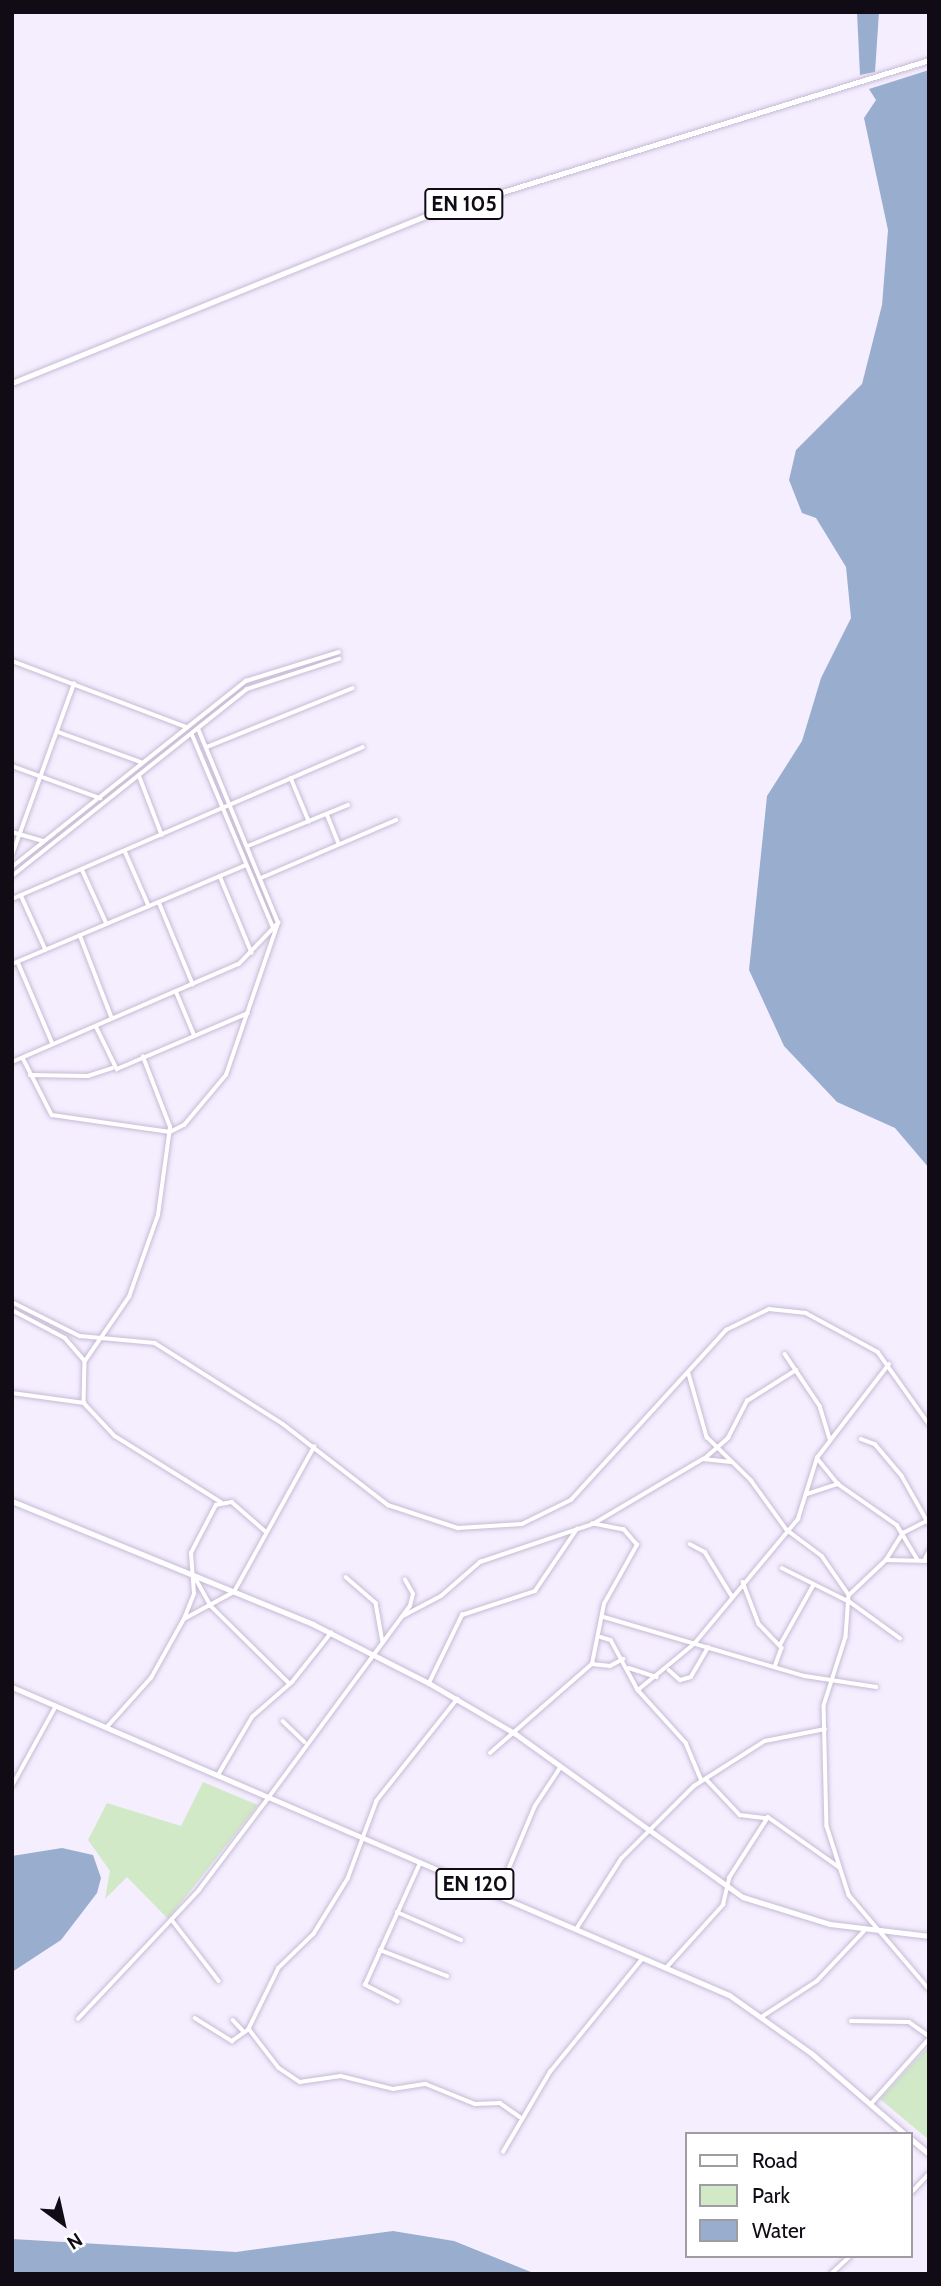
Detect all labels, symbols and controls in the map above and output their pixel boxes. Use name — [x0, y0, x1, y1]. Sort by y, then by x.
road number: EN 105 — [424, 186, 504, 222]
road number: EN 120 — [435, 1867, 515, 1902]
legend — [685, 2132, 913, 2258]
text: Road — [752, 2148, 798, 2173]
text: Park — [752, 2183, 790, 2208]
north arrow — [28, 2188, 98, 2258]
text: Water — [752, 2218, 805, 2243]
text: N — [63, 2228, 87, 2254]

